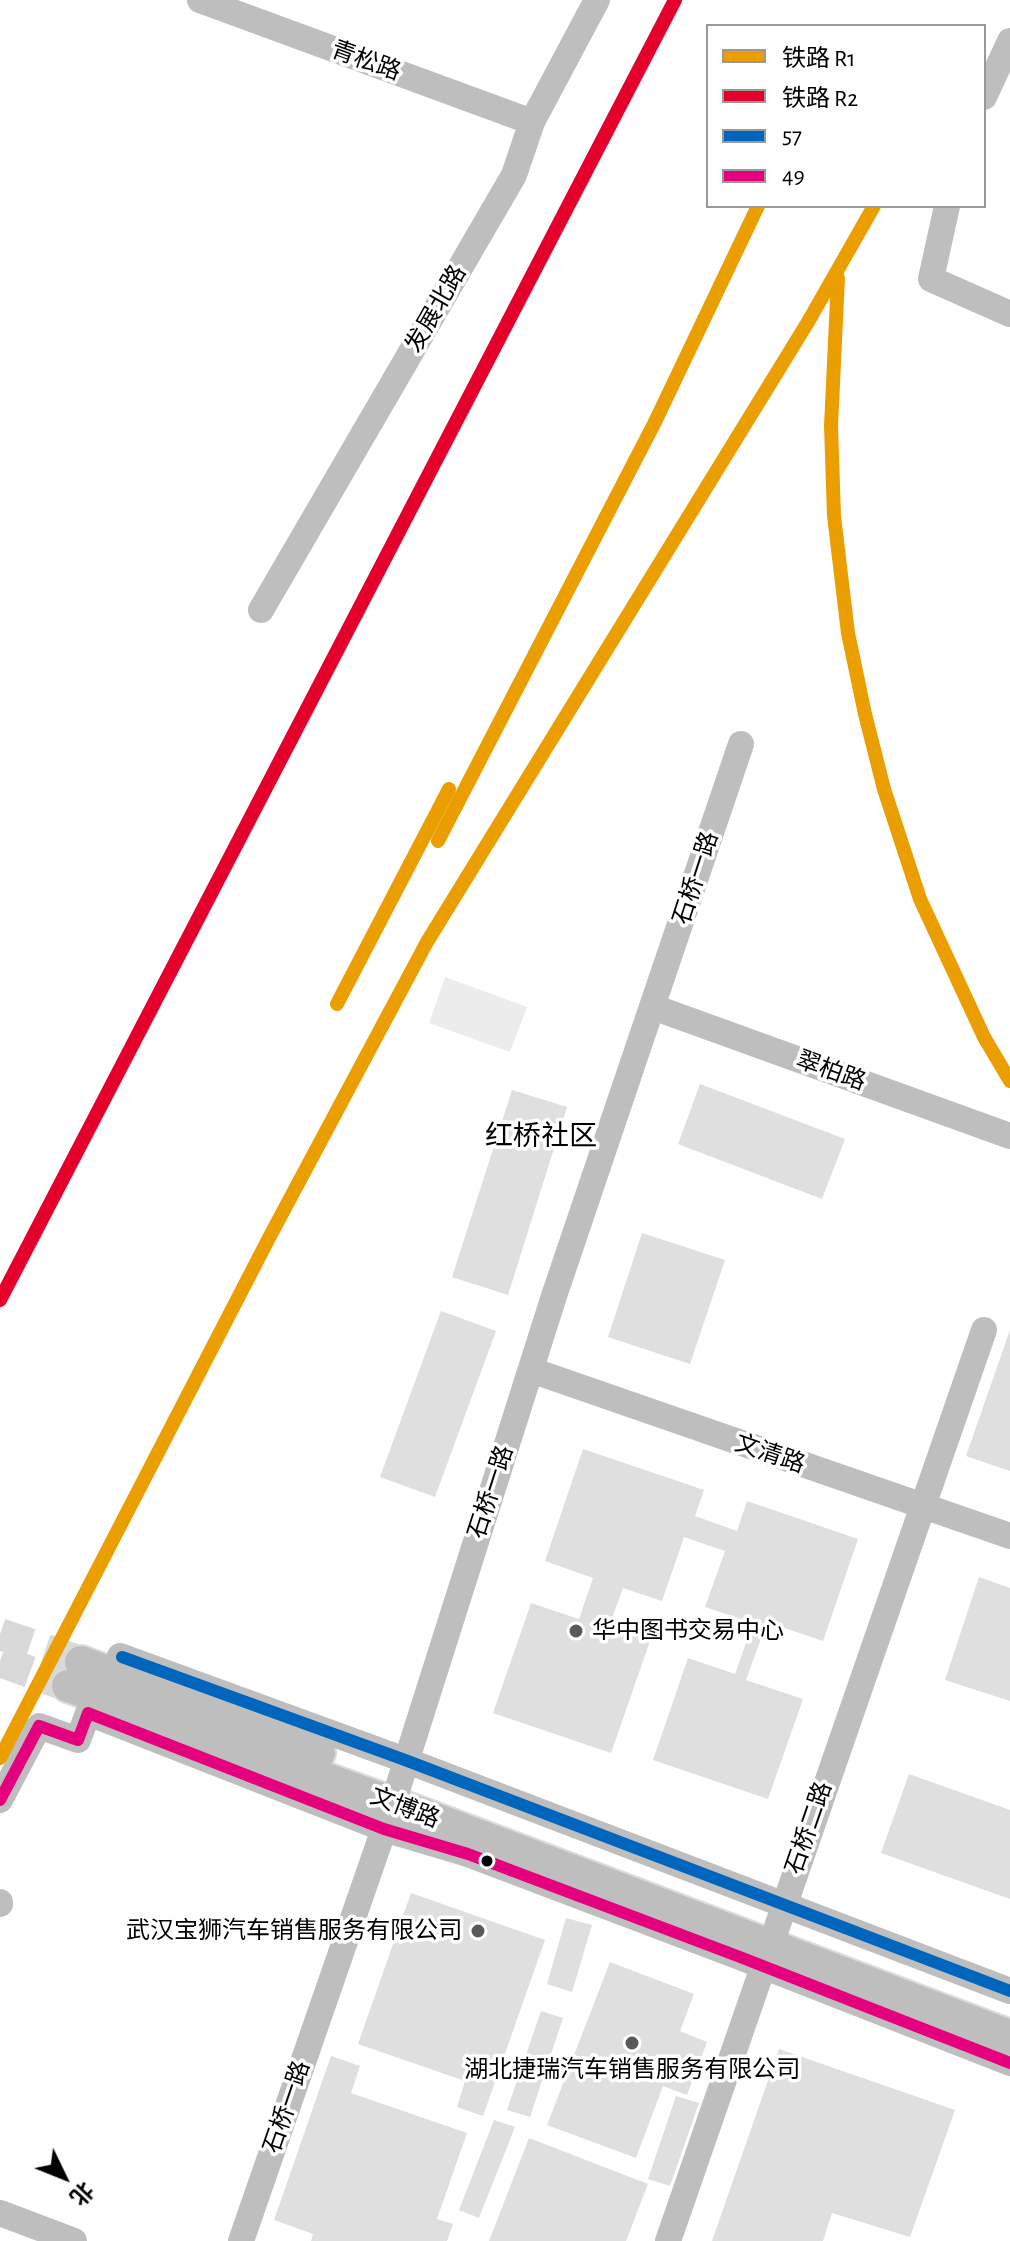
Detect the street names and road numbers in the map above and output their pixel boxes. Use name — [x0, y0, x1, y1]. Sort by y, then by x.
street label: 青松路 — [327, 35, 405, 87]
street label: 发展北路 — [400, 260, 472, 358]
street label: 石桥一路 — [667, 828, 725, 928]
street label: 翠柏路 — [792, 1045, 870, 1097]
street label: 文清路 — [731, 1429, 809, 1479]
street label: 石桥一路 — [462, 1442, 520, 1542]
street label: 石桥二路 — [780, 1778, 838, 1878]
street label: 文博路 — [366, 1782, 444, 1834]
street label: 石桥一路 — [258, 2057, 316, 2157]

